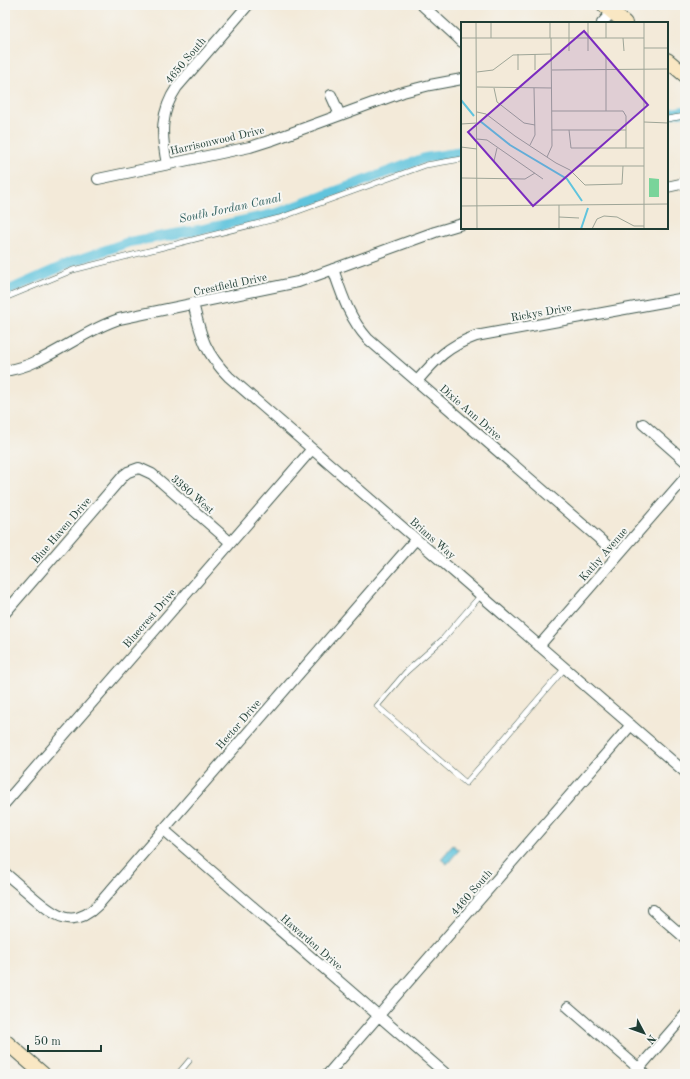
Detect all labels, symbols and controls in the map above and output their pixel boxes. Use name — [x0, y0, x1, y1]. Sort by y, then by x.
inset map — [461, 22, 668, 229]
street label: 4650 South — [164, 36, 209, 86]
street label: Harrisonwood Drive — [169, 125, 266, 158]
water label: South Jordan Canal — [178, 192, 283, 226]
street label: Crestfield Drive — [193, 272, 268, 299]
street label: Rickys Drive — [510, 303, 572, 324]
street label: Dixie Ann Drive — [437, 383, 503, 443]
street label: 3380 West — [168, 474, 216, 517]
street label: Blue Haven Drive — [30, 496, 94, 566]
street label: Brians Way — [407, 517, 457, 562]
street label: Kathy Avenue — [578, 526, 630, 584]
street label: Bluecrest Drive — [122, 587, 179, 651]
street label: Hector Drive — [215, 698, 264, 752]
street label: 4460 South — [449, 868, 495, 918]
street label: Hawarden Drive — [278, 913, 344, 973]
north arrow — [624, 1013, 664, 1053]
scale bar — [28, 1027, 101, 1053]
text: N — [643, 1032, 657, 1046]
text: 50 m — [34, 1035, 61, 1048]

